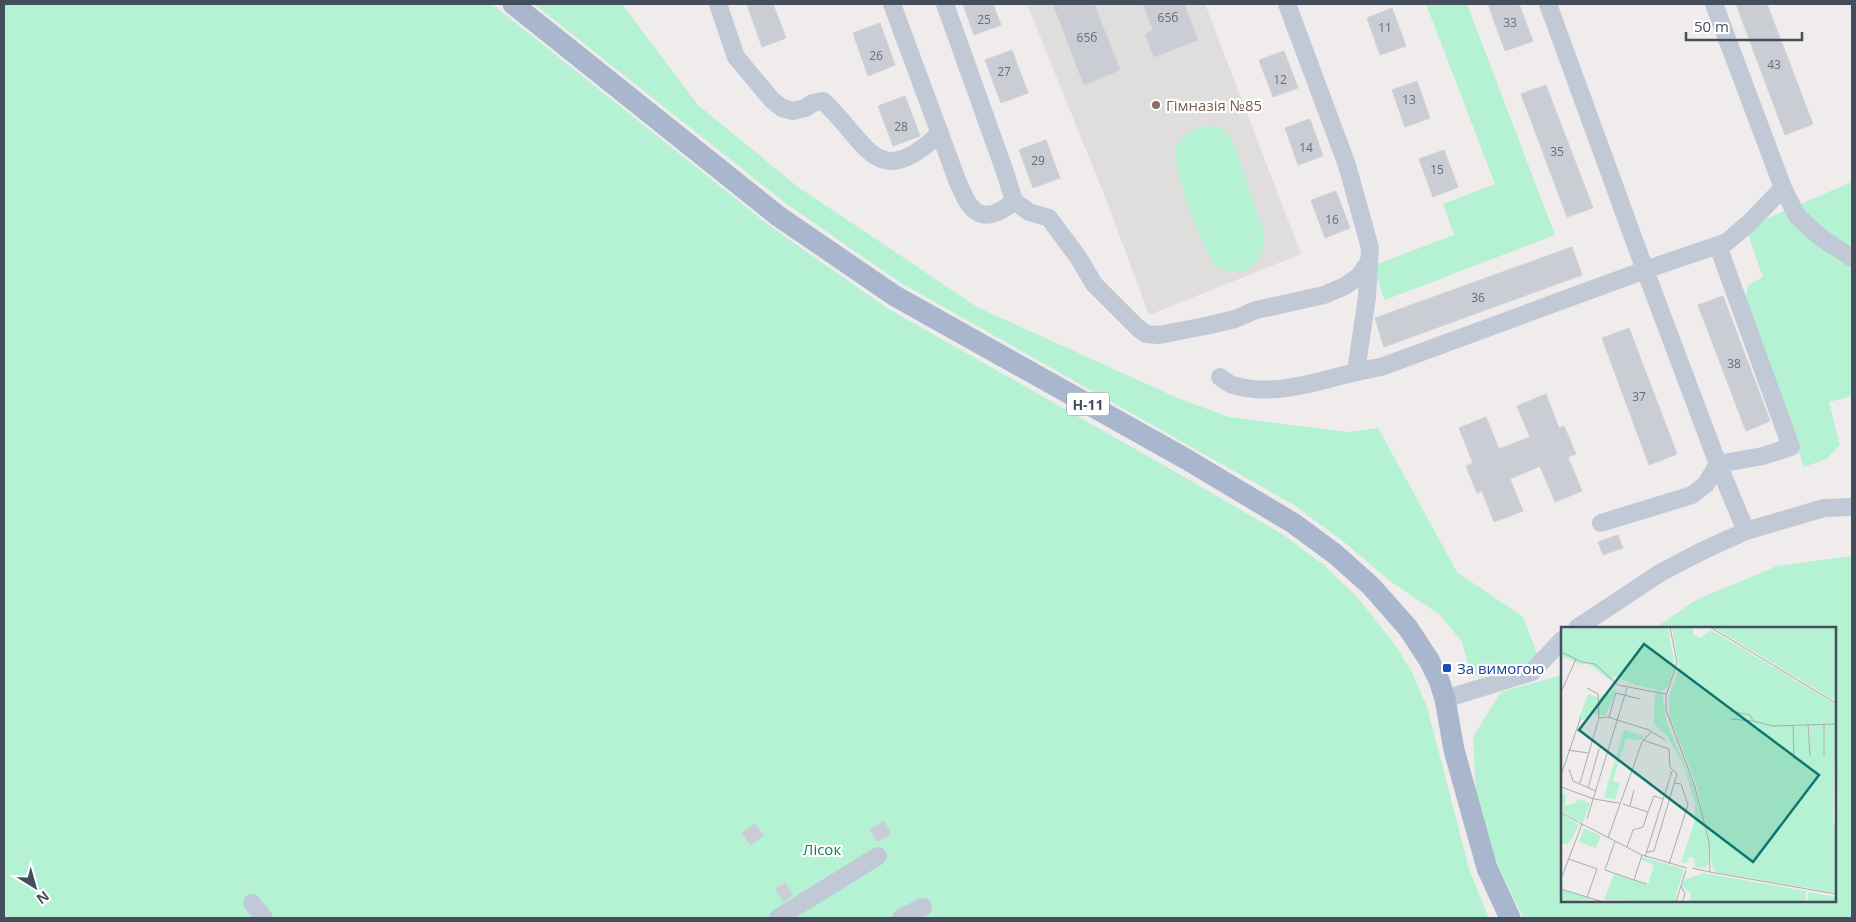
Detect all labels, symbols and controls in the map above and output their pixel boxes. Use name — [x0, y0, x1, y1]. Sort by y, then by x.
house number: 65б — [1158, 9, 1178, 26]
scale bar — [1686, 10, 1802, 42]
house number: 25 — [977, 11, 991, 28]
house number: 33 — [1503, 14, 1517, 31]
text: 50 m — [1694, 16, 1729, 36]
house number: 11 — [1378, 19, 1392, 36]
house number: 65б — [1077, 29, 1097, 46]
house number: 26 — [869, 47, 883, 64]
house number: 43 — [1767, 56, 1781, 73]
house number: 27 — [997, 63, 1011, 80]
house number: 12 — [1273, 71, 1287, 88]
house number: 13 — [1402, 91, 1416, 108]
place label: Гімназія №85 — [1166, 95, 1262, 115]
marker: Гімназія №85 — [1150, 99, 1162, 111]
house number: 28 — [894, 118, 908, 135]
house number: 14 — [1299, 139, 1313, 156]
house number: 35 — [1550, 143, 1564, 160]
house number: 29 — [1031, 152, 1045, 169]
house number: 15 — [1430, 161, 1444, 178]
house number: 16 — [1325, 211, 1339, 228]
house number: 36 — [1471, 289, 1485, 306]
house number: 38 — [1727, 355, 1741, 372]
house number: 37 — [1632, 388, 1646, 405]
road number: Н-11 — [1067, 392, 1109, 416]
inset map — [1561, 627, 1836, 902]
place label: За вимогою — [1457, 658, 1544, 678]
marker: За вимогою — [1441, 662, 1453, 674]
park label: Лісок — [803, 839, 841, 859]
north arrow — [10, 862, 60, 912]
text: N — [33, 887, 53, 909]

